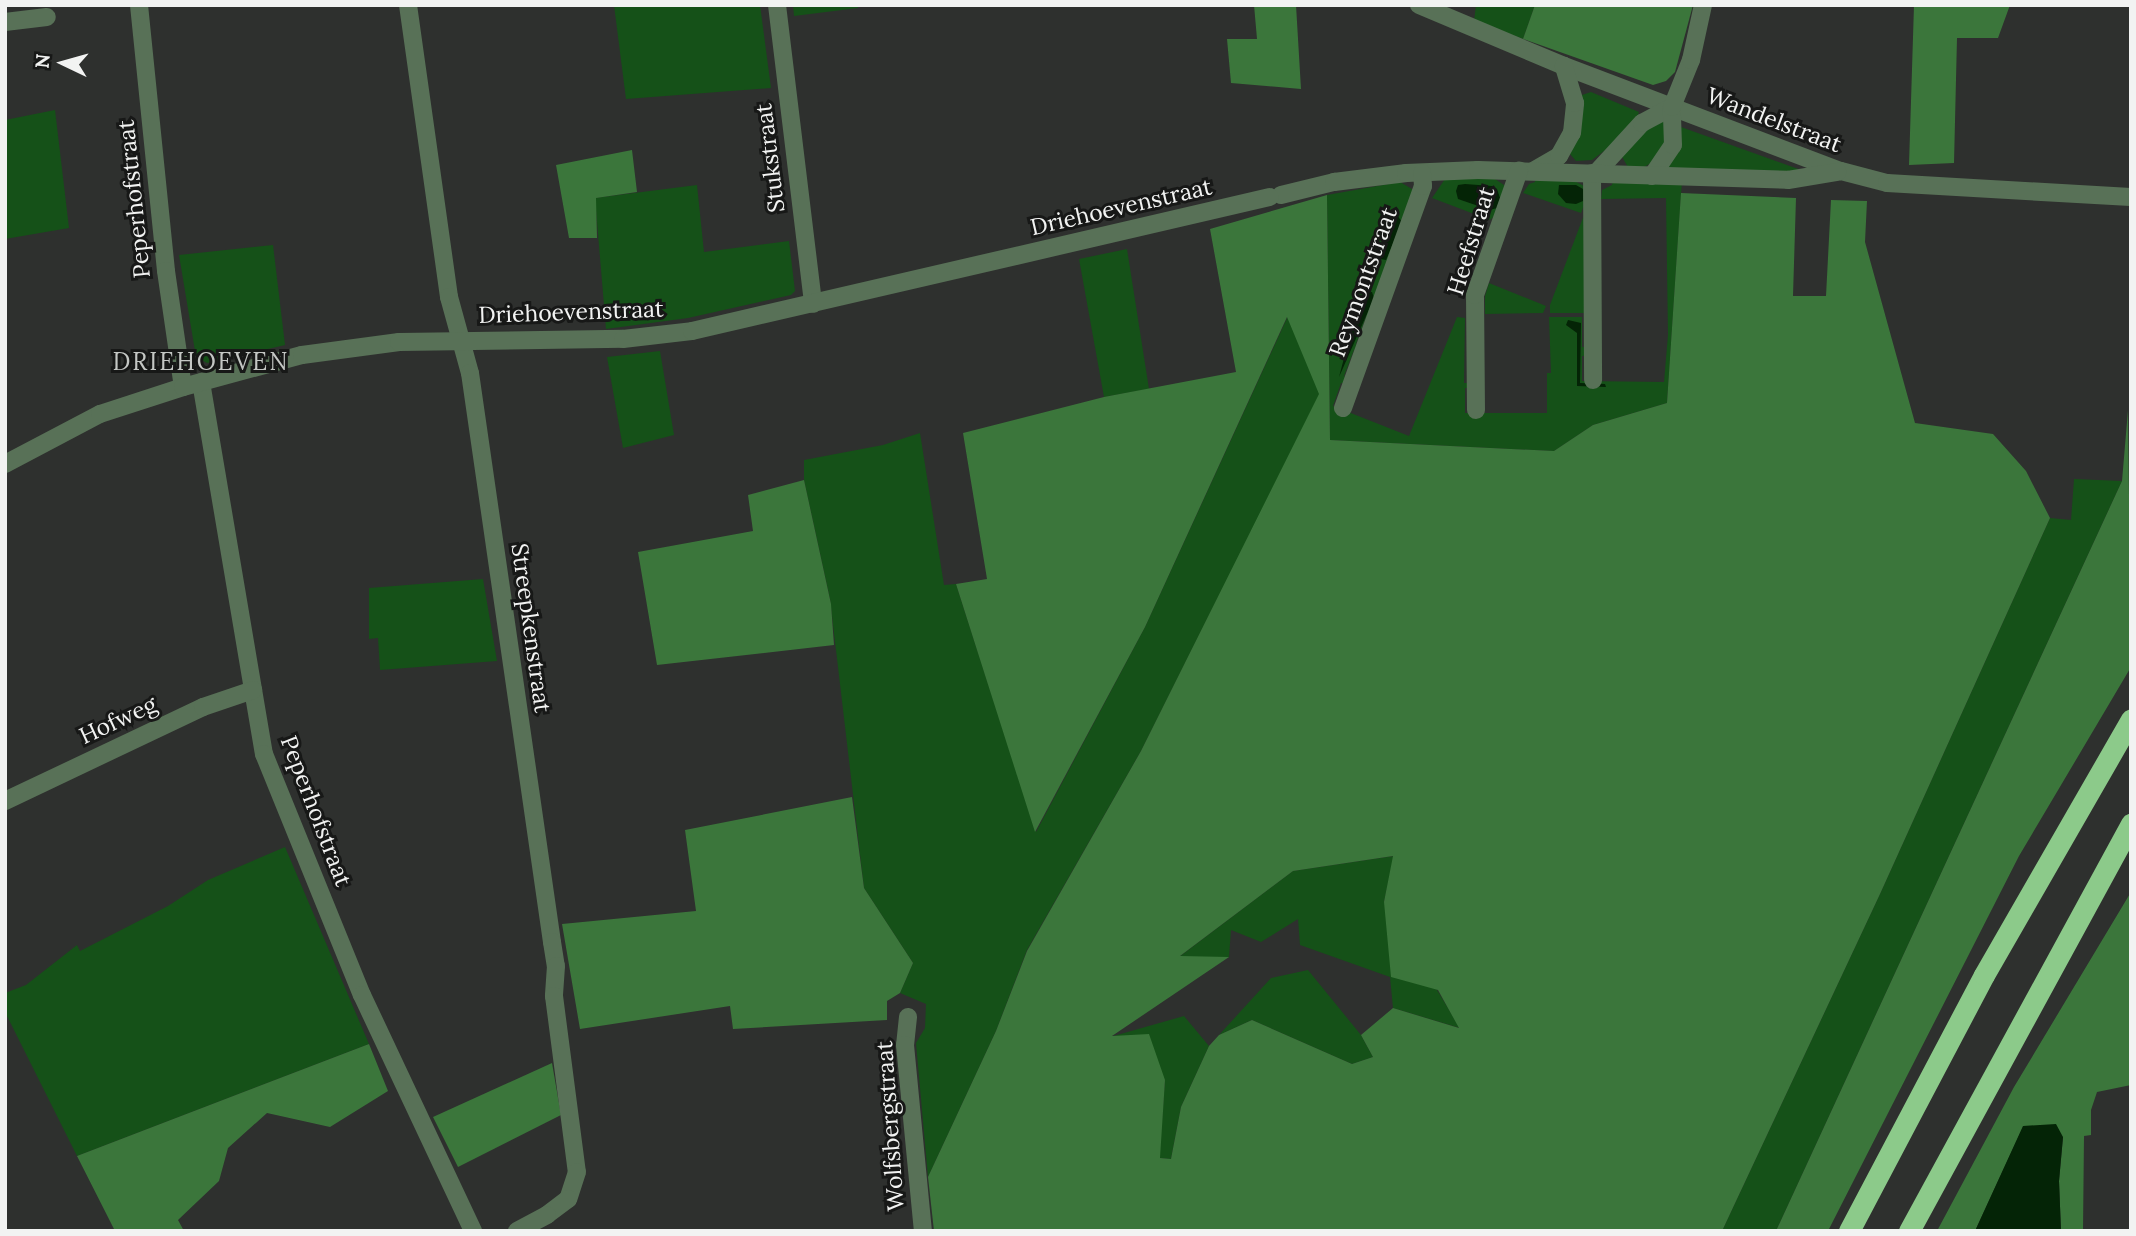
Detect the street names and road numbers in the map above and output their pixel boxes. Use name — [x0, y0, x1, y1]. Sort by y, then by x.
street label: Wandelstraat — [1703, 82, 1845, 158]
street label: Stukstraat — [750, 102, 790, 214]
street label: Peperhofstraat — [112, 119, 156, 279]
street label: Driehoevenstraat — [1028, 173, 1214, 241]
street label: Heefstraat — [1441, 183, 1501, 299]
street label: Reymontstraat — [1323, 203, 1403, 361]
street label: Driehoevenstraat — [478, 295, 664, 329]
street label: Streepkenstraat — [505, 542, 557, 714]
street label: Hofweg — [75, 690, 161, 750]
street label: Peperhofstraat — [275, 732, 357, 890]
street label: Wolfsbergstraat — [870, 1040, 910, 1212]

